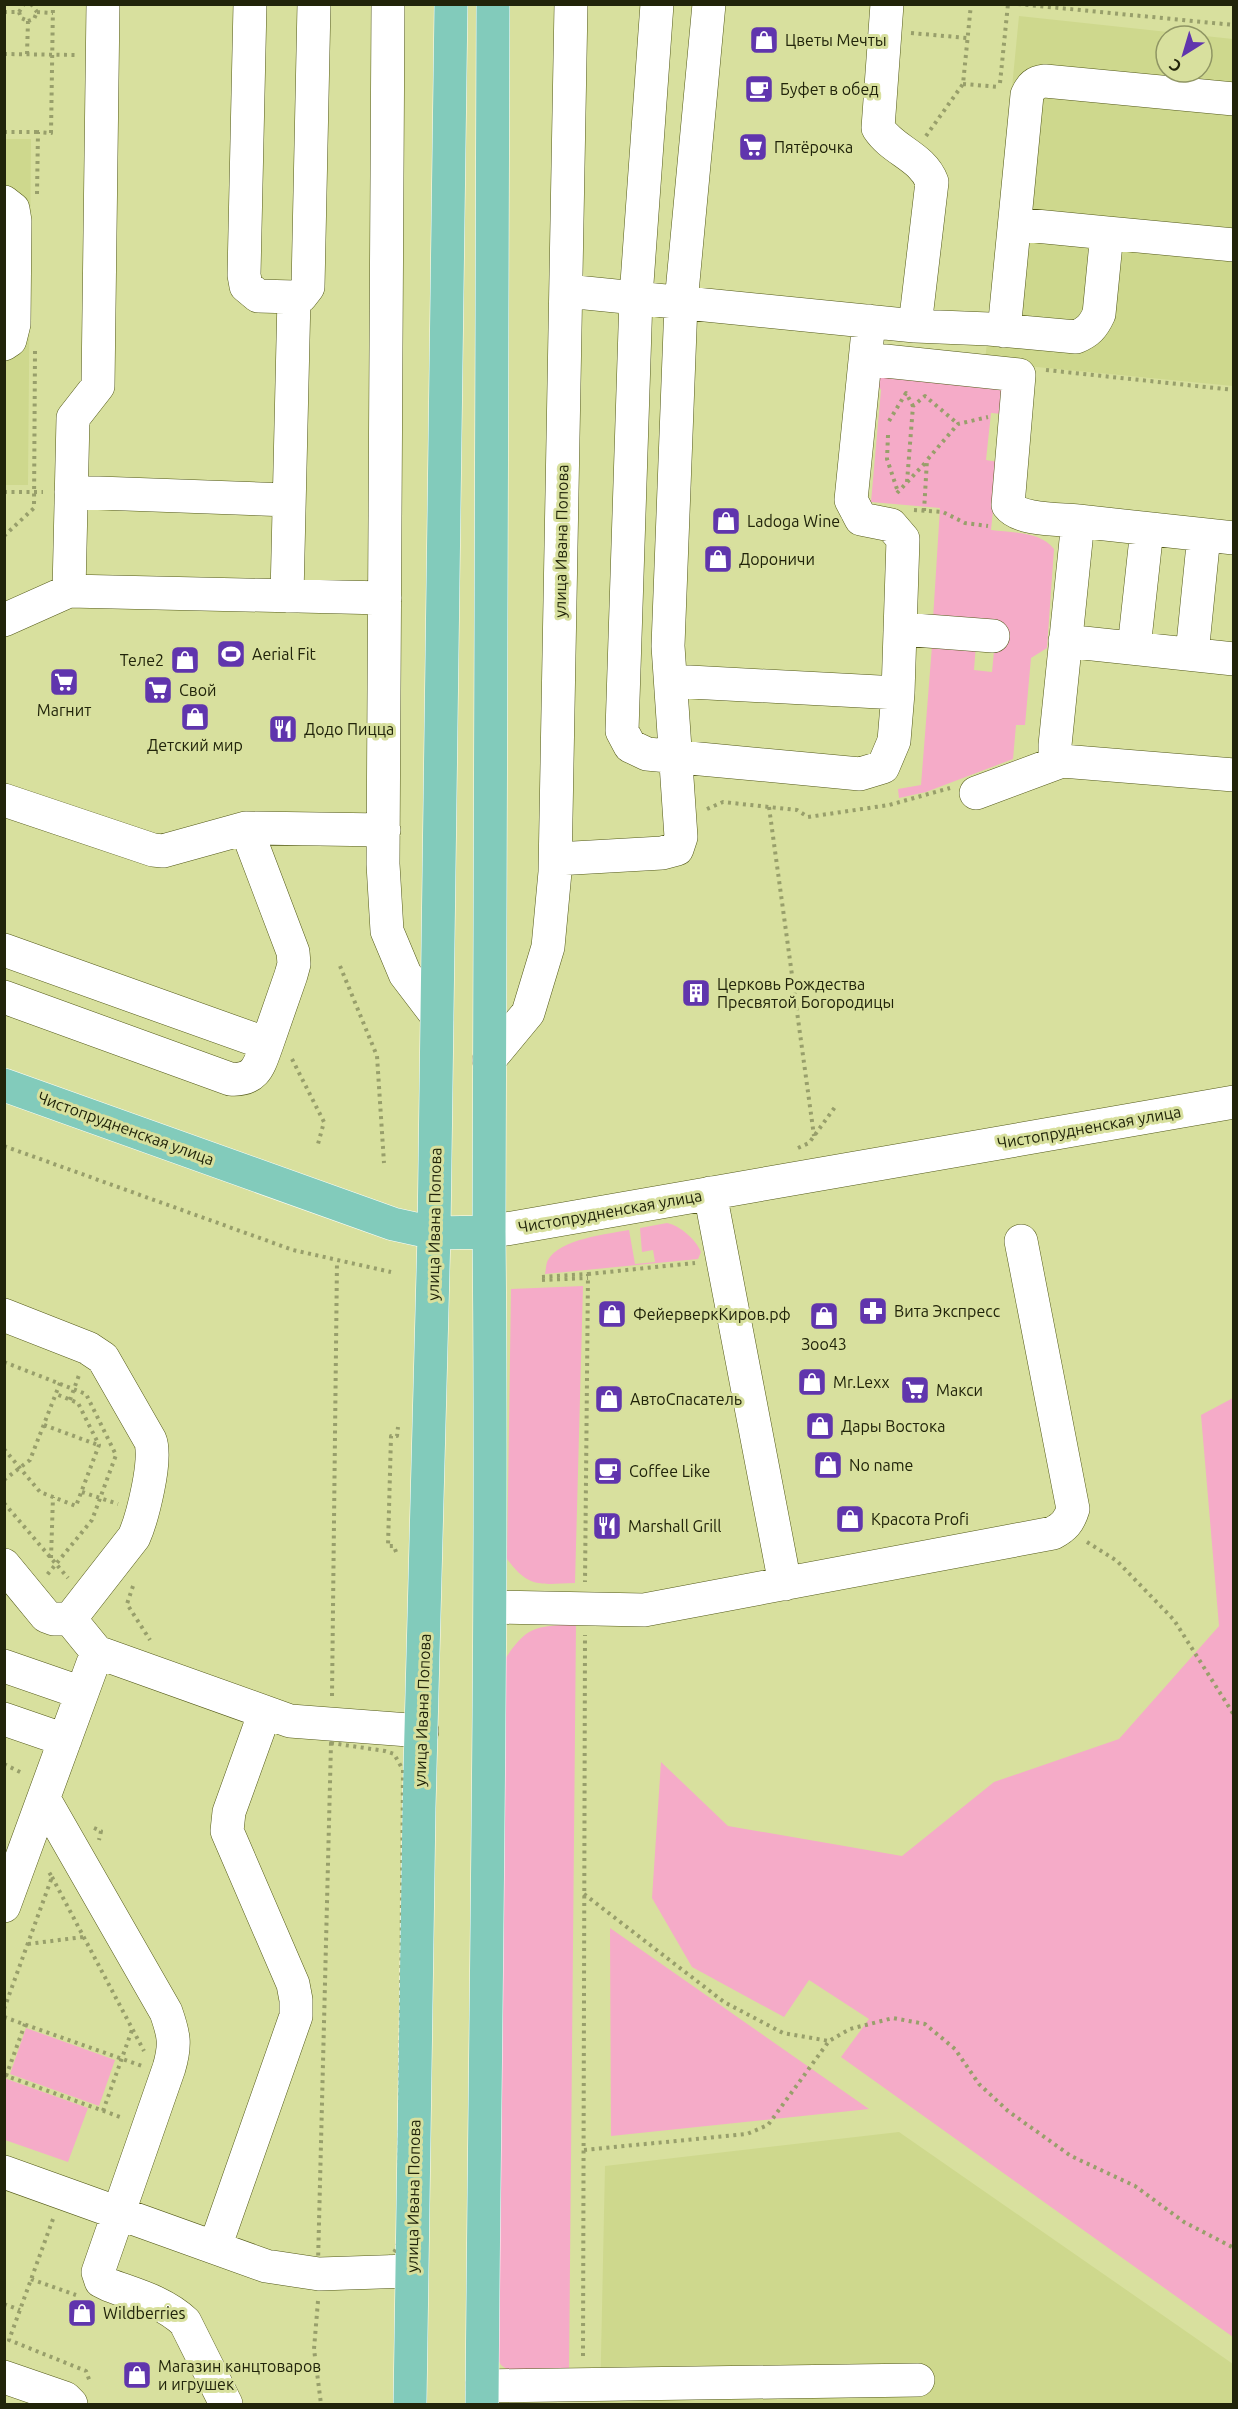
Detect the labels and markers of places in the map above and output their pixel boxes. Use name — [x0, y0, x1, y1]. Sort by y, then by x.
shop icon: Цветы Мечты — [748, 24, 780, 56]
place label: Цветы Мечты — [785, 31, 887, 49]
cafe icon: Буфет в обед — [743, 73, 775, 105]
place label: Буфет в обед — [780, 80, 879, 98]
supermarket icon: Пятёрочка — [737, 131, 769, 163]
place label: Пятёрочка — [774, 138, 853, 156]
shop icon: Ladoga Wine — [710, 505, 742, 537]
place label: Ladoga Wine — [747, 512, 840, 530]
shop icon: Дороничи — [702, 543, 734, 575]
place label: Дороничи — [739, 550, 815, 568]
sports icon: Aerial Fit — [215, 638, 247, 670]
shop icon: Теле2 — [169, 644, 201, 676]
place label: Aerial Fit — [252, 645, 317, 663]
place label: Теле2 — [120, 651, 164, 669]
supermarket icon: Магнит — [48, 666, 80, 698]
supermarket icon: Свой — [142, 674, 174, 706]
place label: Свой — [179, 681, 216, 699]
place label: Магнит — [37, 701, 91, 719]
shop icon: Детский мир — [179, 701, 211, 733]
restaurant icon: Додо Пицца — [267, 713, 299, 745]
place label: Додо Пицца — [304, 720, 394, 738]
place label: Детский мир — [147, 736, 243, 754]
place label: Церковь Рождества Пресвятой Богородицы — [717, 975, 895, 1011]
building icon: Церковь Рождества Пресвятой Богородицы — [680, 977, 712, 1009]
pharmacy icon: Вита Экспресс — [857, 1295, 889, 1327]
shop icon: ФейерверкКиров.рф — [596, 1298, 628, 1330]
shop icon: Зоо43 — [808, 1300, 840, 1332]
place label: Вита Экспресс — [894, 1302, 1001, 1320]
place label: ФейерверкКиров.рф — [633, 1305, 791, 1323]
place label: Зоо43 — [801, 1335, 847, 1353]
shop icon: Mr.Lexx — [796, 1366, 828, 1398]
place label: Mr.Lexx — [833, 1373, 890, 1391]
supermarket icon: Макси — [899, 1374, 931, 1406]
place label: Макси — [936, 1381, 983, 1399]
shop icon: АвтоСпасатель — [593, 1383, 625, 1415]
place label: АвтоСпасатель — [630, 1390, 742, 1408]
shop icon: Дары Востока — [804, 1410, 836, 1442]
place label: Дары Востока — [841, 1417, 945, 1435]
shop icon: No name — [812, 1449, 844, 1481]
cafe icon: Coffee Like — [592, 1455, 624, 1487]
place label: No name — [849, 1456, 913, 1474]
place label: Coffee Like — [629, 1462, 710, 1480]
shop icon: Красота Profi — [834, 1503, 866, 1535]
restaurant icon: Marshall Grill — [591, 1510, 623, 1542]
place label: Красота Profi — [871, 1510, 969, 1528]
place label: Marshall Grill — [628, 1517, 722, 1535]
shop icon: Wildberries — [66, 2297, 98, 2329]
place label: Wildberries — [103, 2304, 186, 2322]
place label: Магазин канцтоваров и игрушек — [158, 2357, 321, 2393]
shop icon: Магазин канцтоваров и игрушек — [121, 2359, 153, 2391]

